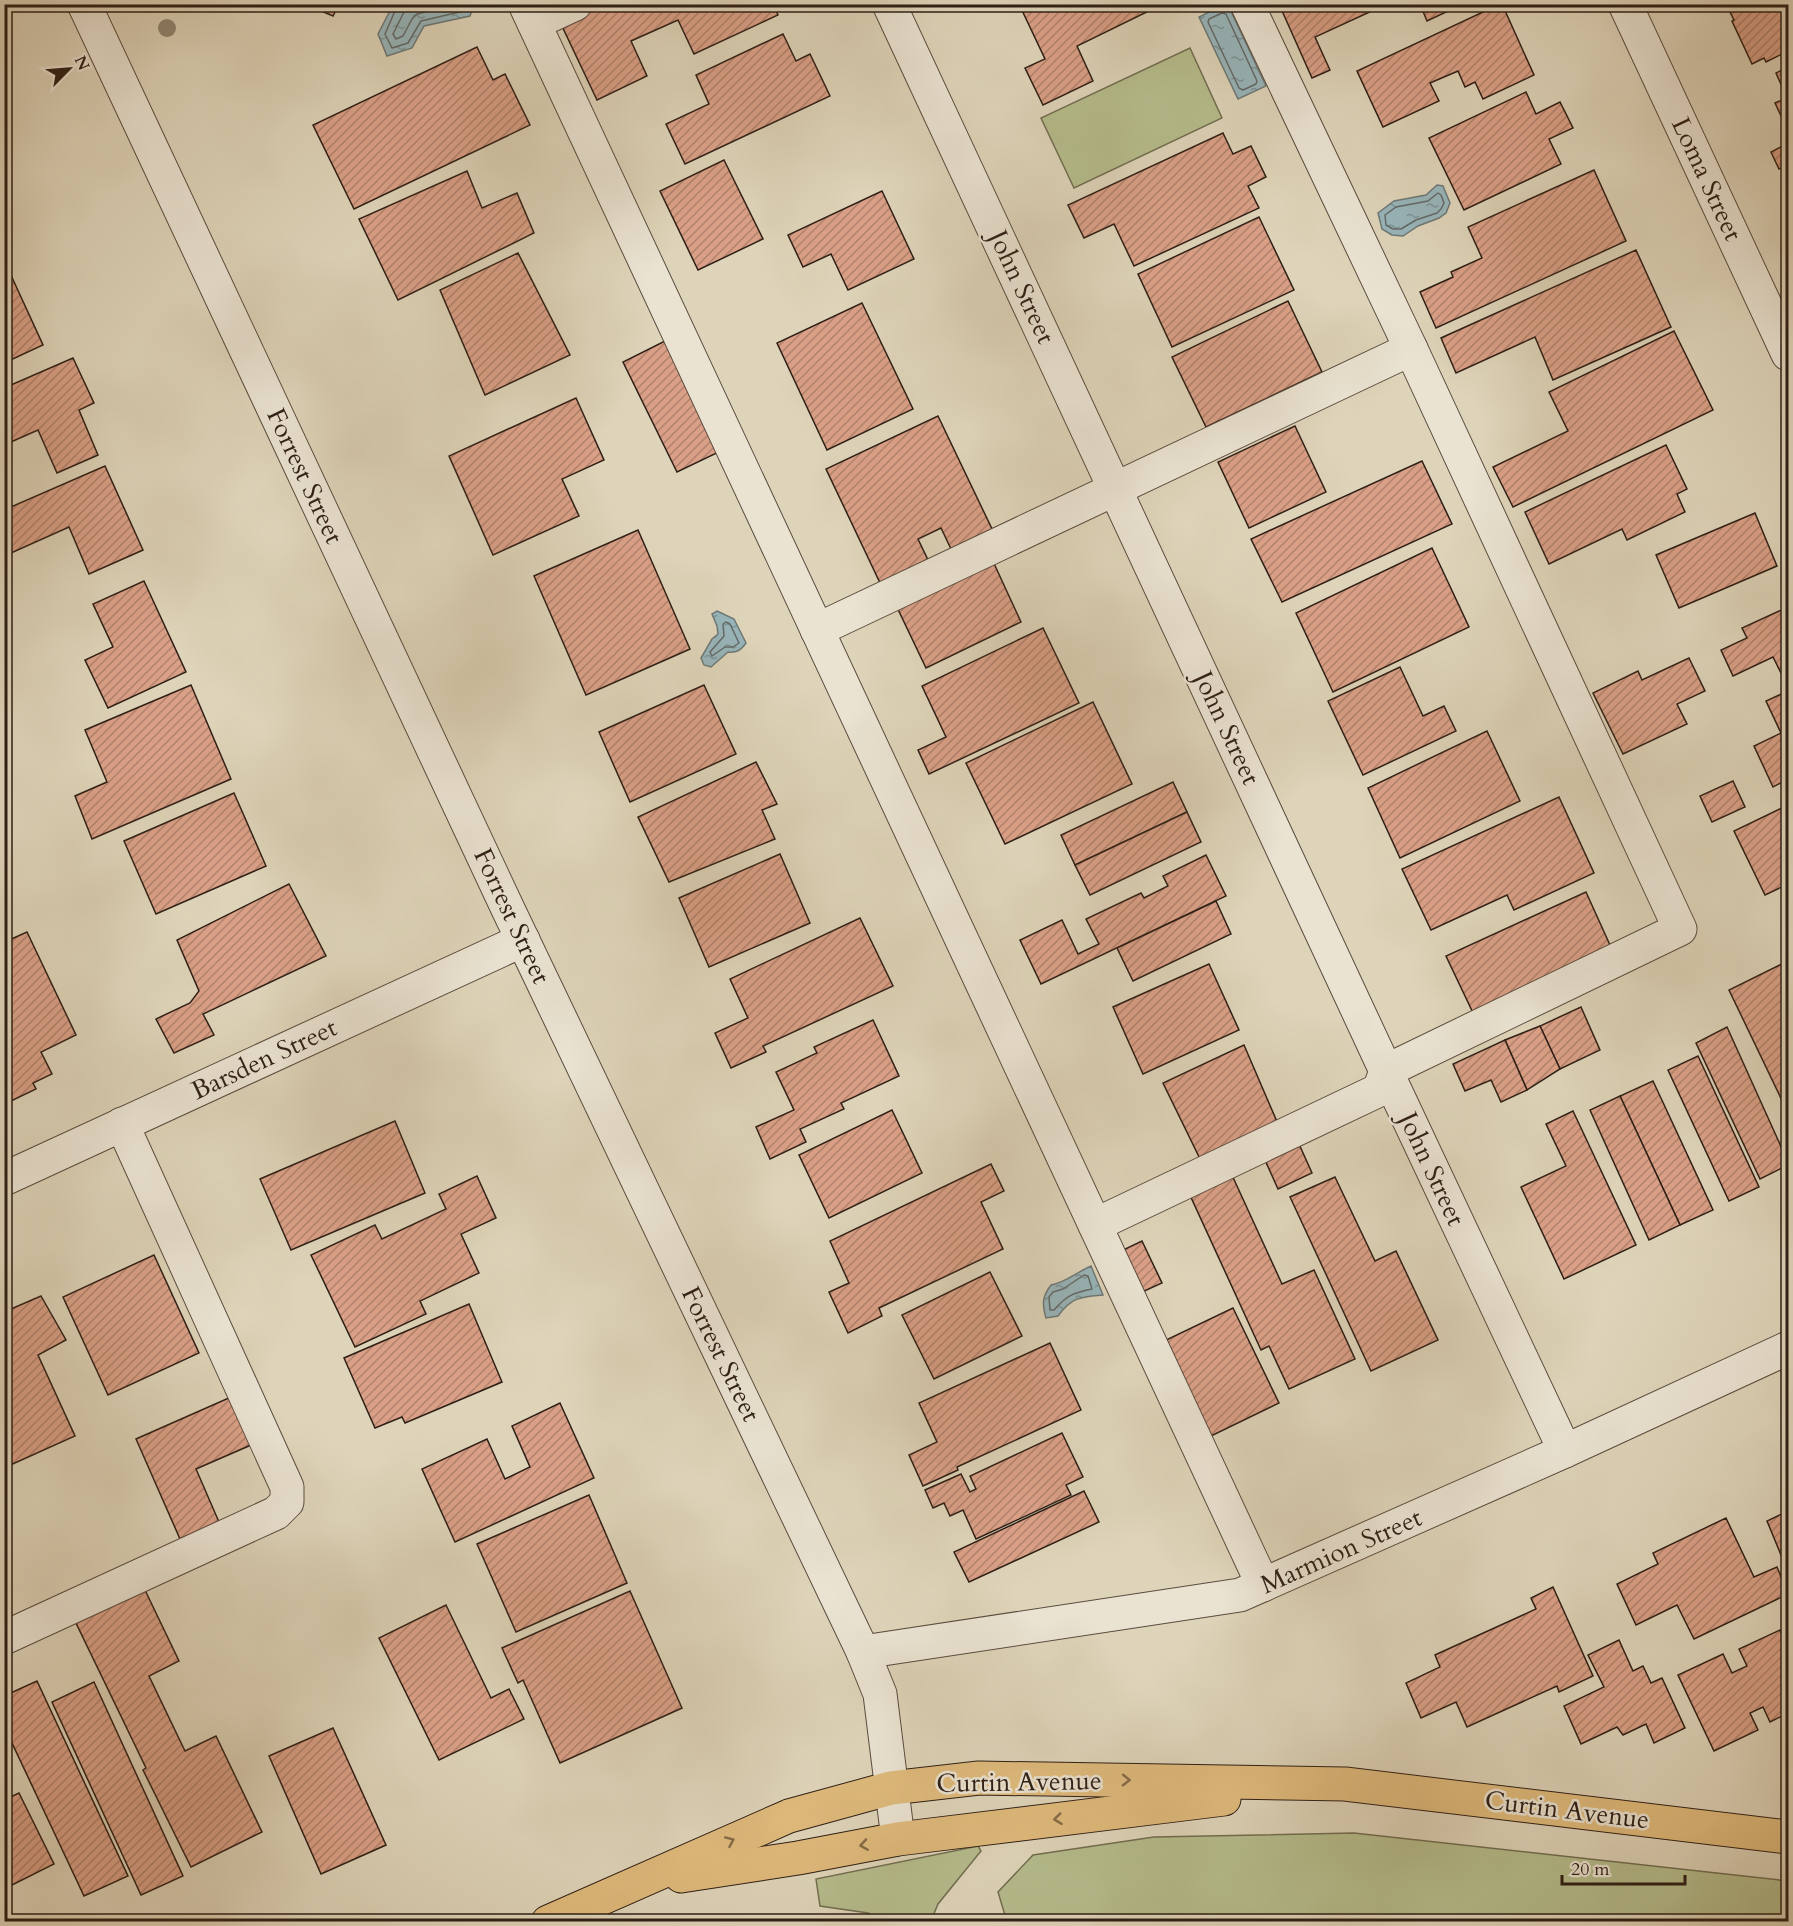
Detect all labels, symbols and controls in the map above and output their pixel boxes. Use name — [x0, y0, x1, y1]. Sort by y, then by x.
north arrow — [39, 39, 99, 99]
text: N — [69, 52, 95, 74]
street label: Loma Street — [1663, 112, 1751, 246]
street label: John Street — [979, 221, 1064, 349]
street label: Forrest Street — [258, 402, 352, 550]
street label: John Street — [1184, 662, 1269, 790]
street label: Forrest Street — [465, 842, 559, 990]
street label: Barsden Street — [185, 1010, 343, 1108]
street label: John Street — [1389, 1103, 1474, 1231]
street label: Forrest Street — [673, 1281, 769, 1427]
street label: Marmion Street — [1255, 1500, 1427, 1602]
street label: Curtin Avenue — [936, 1763, 1102, 1801]
one-way arrow — [1121, 1774, 1130, 1786]
street label: Curtin Avenue — [1483, 1783, 1651, 1837]
one-way arrow — [1053, 1813, 1062, 1825]
one-way arrow — [724, 1837, 735, 1849]
one-way arrow — [860, 1838, 869, 1850]
scale bar — [1562, 1848, 1685, 1886]
text: 20 m — [1571, 1857, 1610, 1882]

